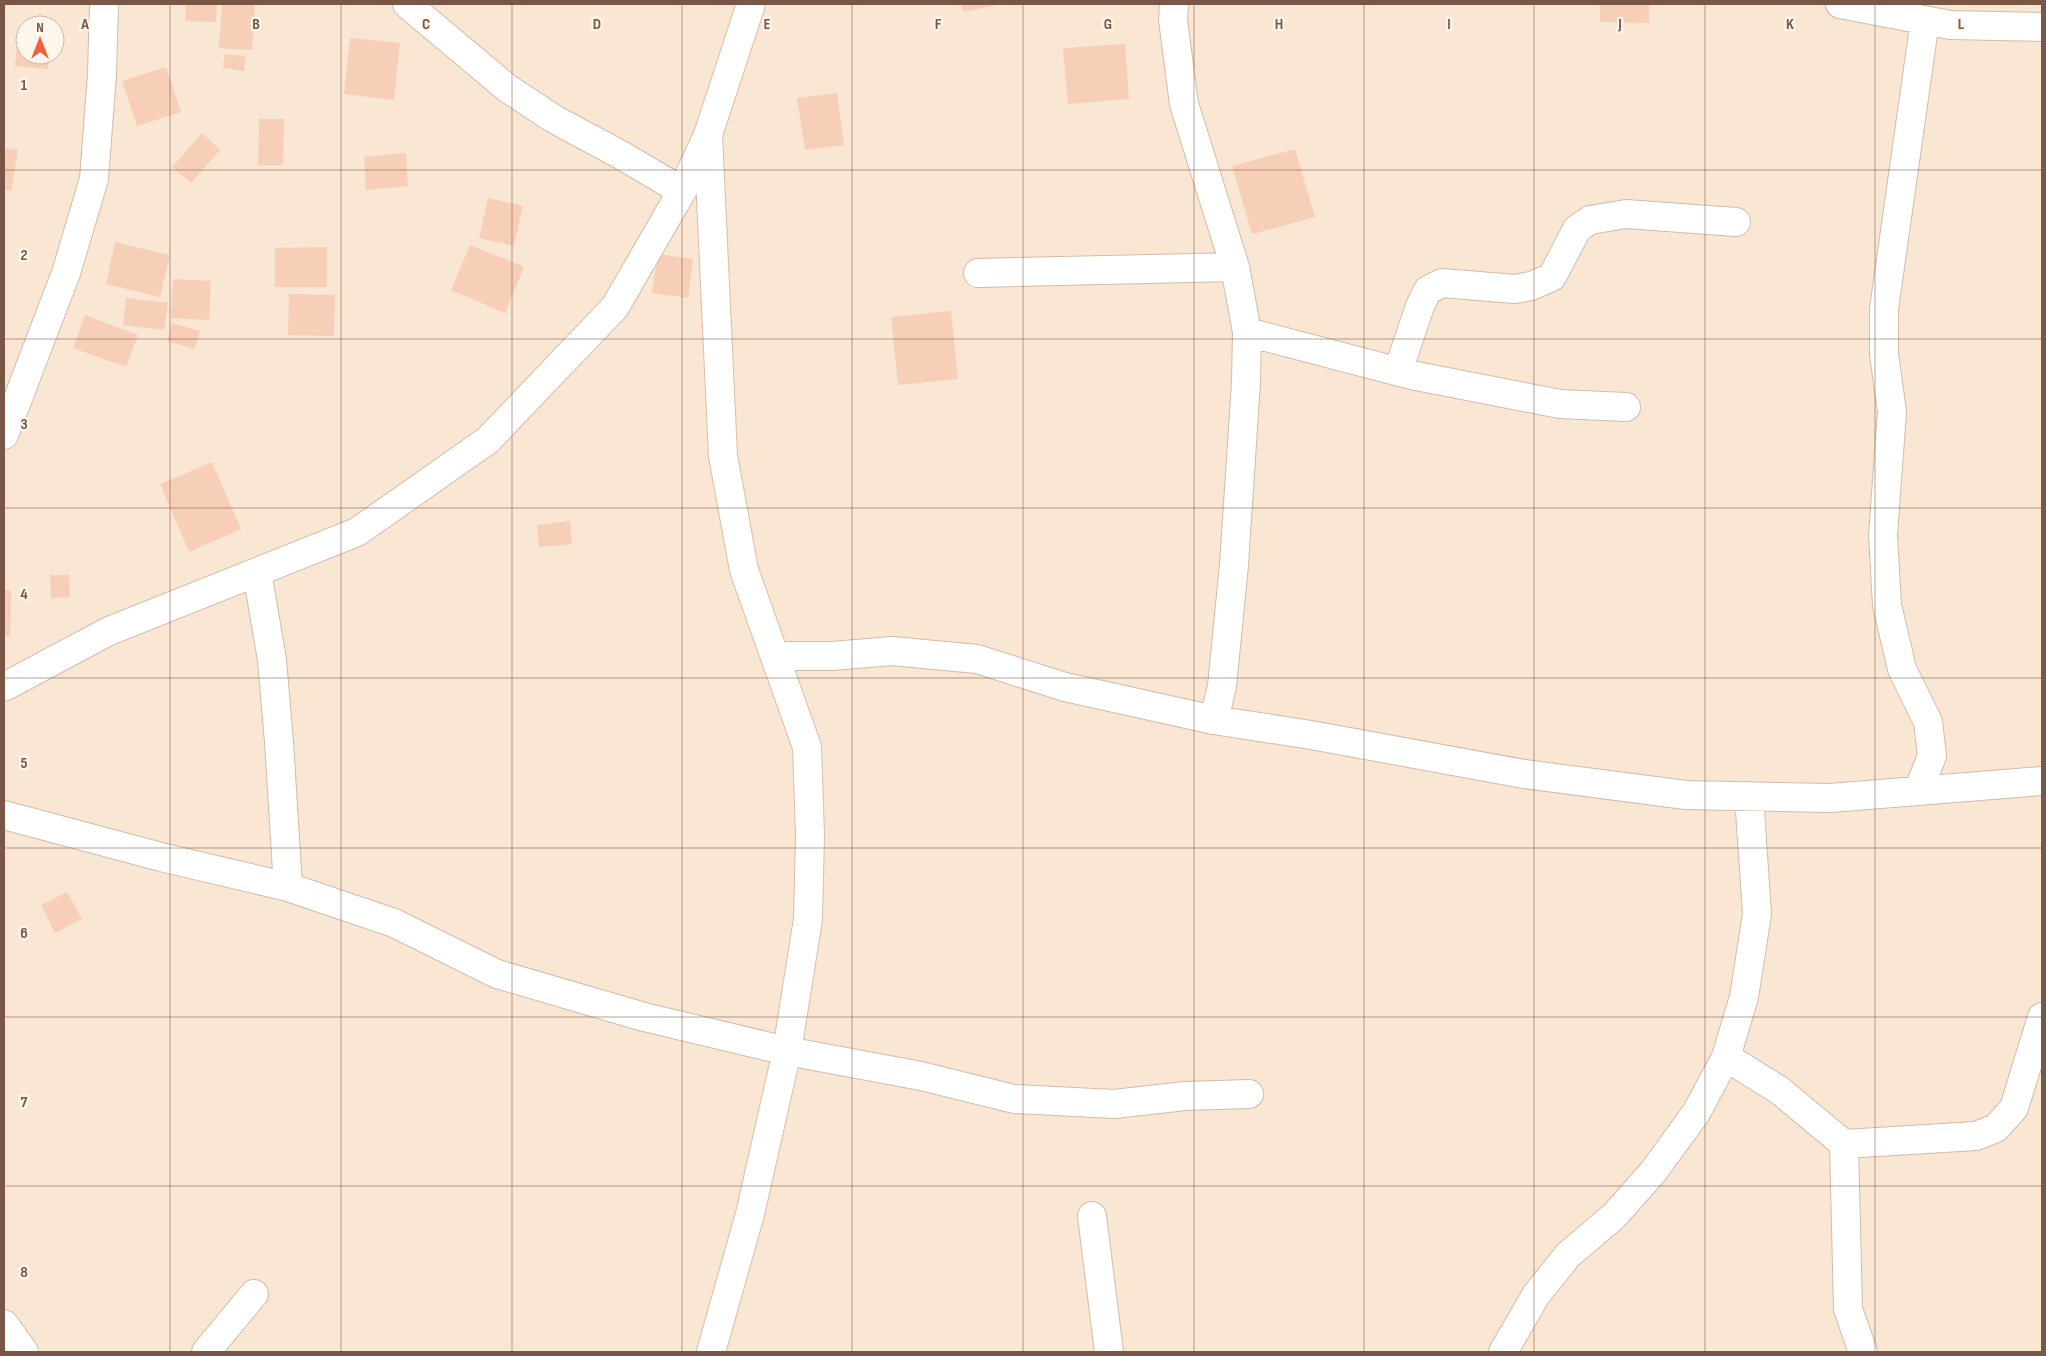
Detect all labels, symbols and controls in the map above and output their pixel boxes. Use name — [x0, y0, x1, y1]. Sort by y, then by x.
north arrow — [15, 15, 65, 65]
text: A — [80, 15, 89, 34]
text: B — [252, 15, 260, 34]
text: C — [422, 15, 430, 34]
text: D — [593, 15, 601, 34]
text: E — [764, 15, 771, 34]
text: F — [935, 15, 942, 34]
text: G — [1104, 15, 1112, 34]
text: H — [1275, 15, 1283, 34]
text: I — [1447, 15, 1451, 34]
text: J — [1617, 15, 1622, 34]
text: K — [1786, 15, 1794, 34]
text: L — [1958, 15, 1965, 34]
text: N — [36, 19, 44, 36]
text: 1 — [21, 76, 28, 95]
text: 2 — [20, 246, 28, 265]
text: 3 — [20, 415, 28, 434]
text: 4 — [20, 585, 28, 604]
text: 5 — [20, 754, 28, 773]
text: 6 — [20, 924, 28, 943]
text: 7 — [21, 1093, 28, 1112]
text: 8 — [20, 1263, 28, 1282]

